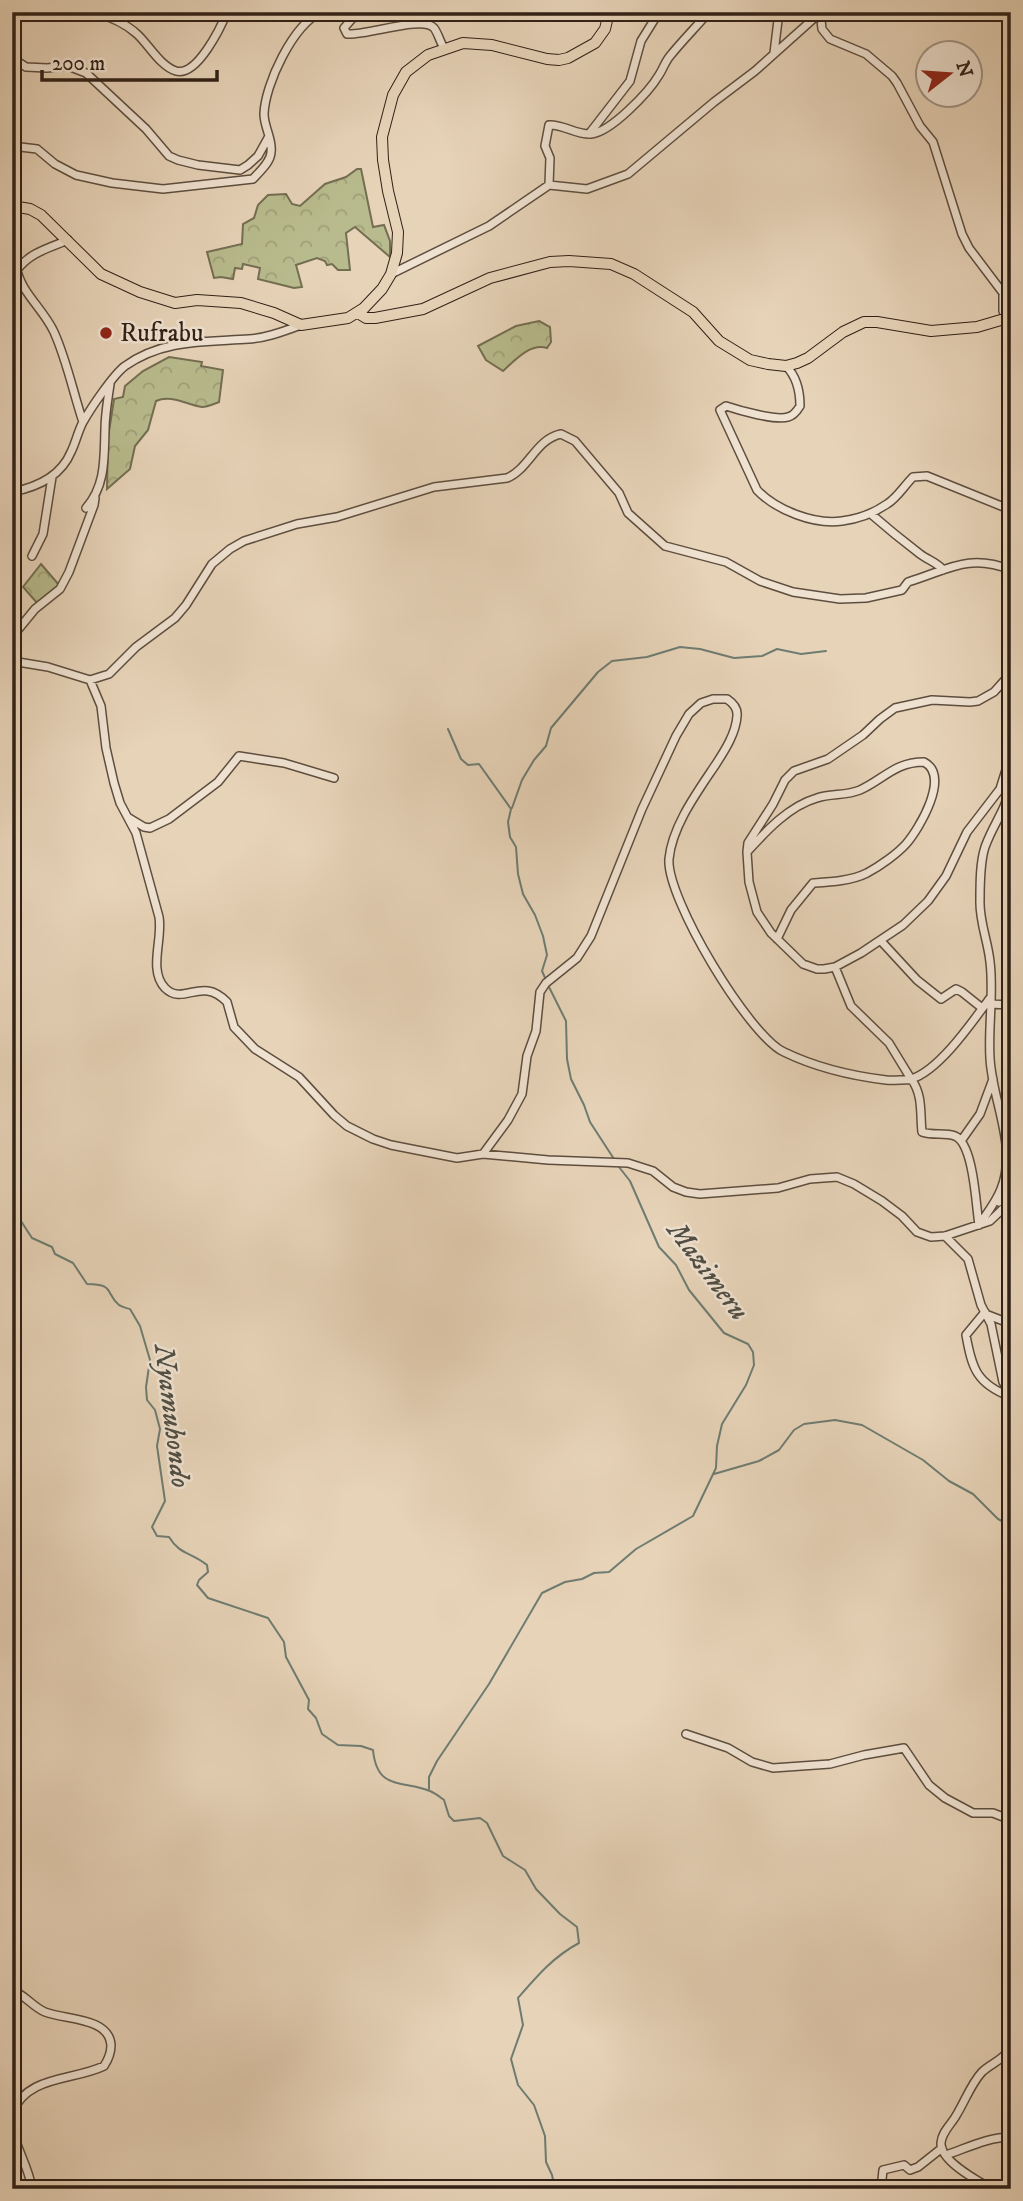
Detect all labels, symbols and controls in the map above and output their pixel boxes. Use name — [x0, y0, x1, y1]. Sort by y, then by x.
scale bar — [42, 38, 217, 82]
north arrow — [914, 38, 984, 108]
text: 200 m — [52, 51, 105, 77]
text: N — [951, 59, 977, 81]
place label: Rufrabu — [120, 317, 204, 350]
marker: Rufrabu — [98, 325, 114, 341]
water label: Mazimeru — [658, 1213, 757, 1328]
water label: Nyamuhondo — [146, 1340, 198, 1490]

